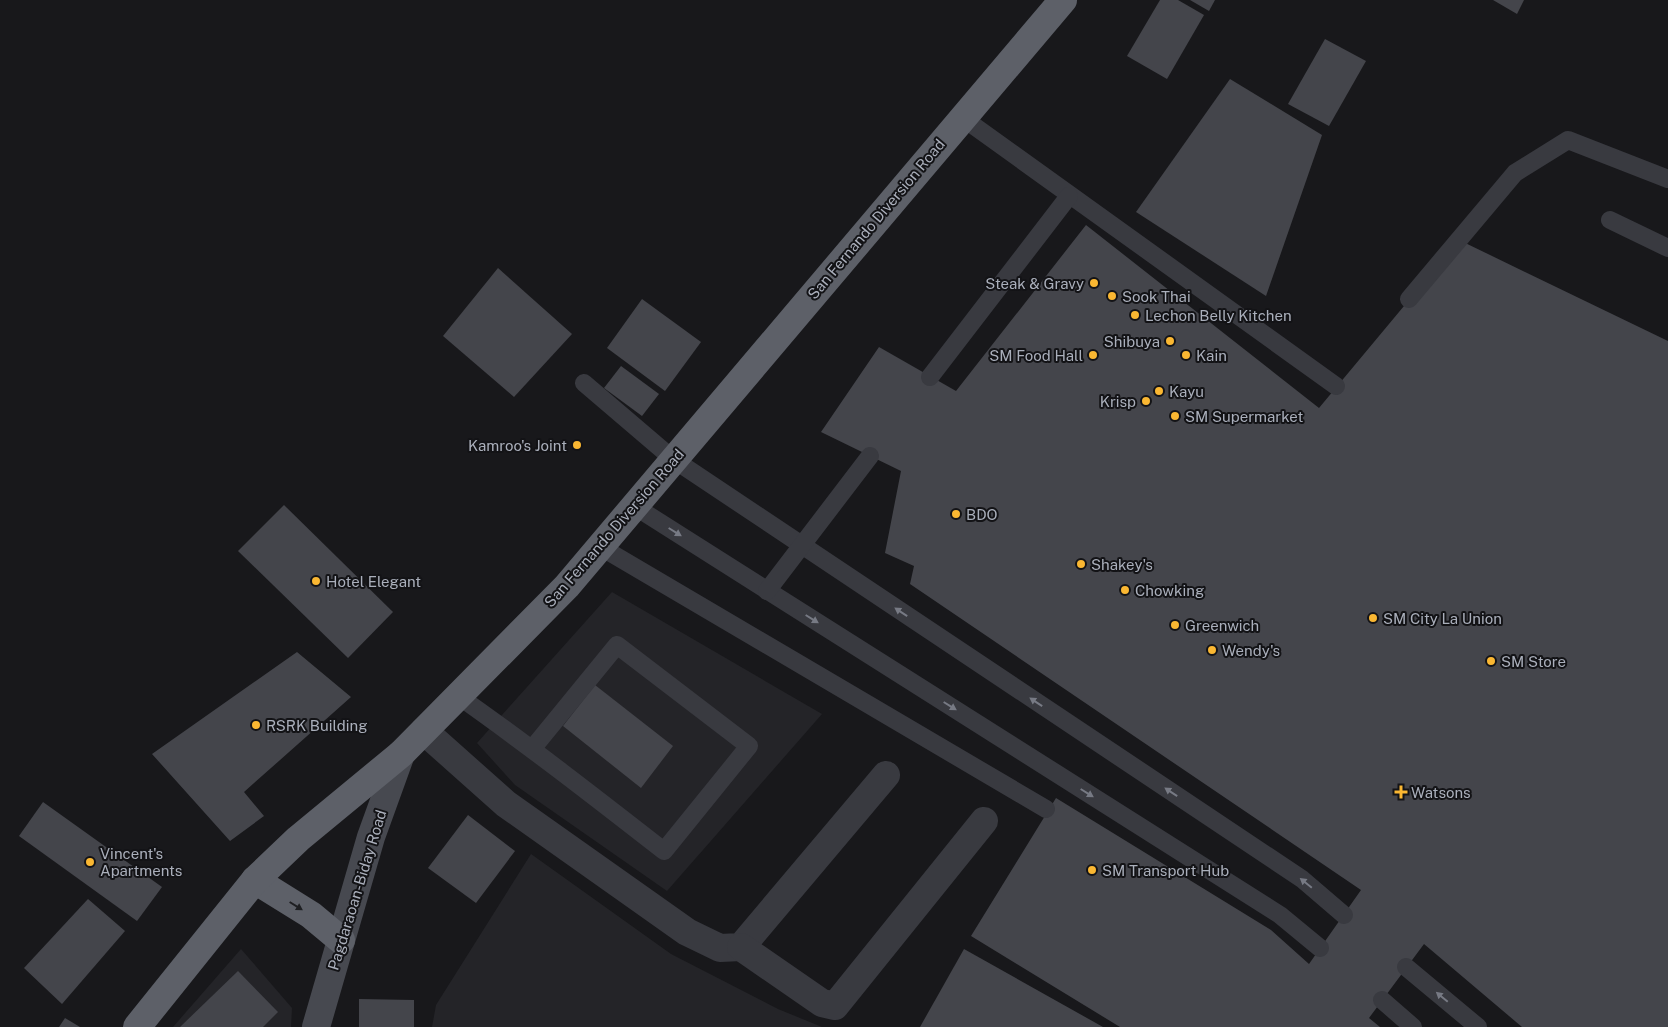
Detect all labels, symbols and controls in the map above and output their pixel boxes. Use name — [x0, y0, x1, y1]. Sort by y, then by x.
street label: San Fernando Diversion Road — [804, 136, 948, 302]
place label: Steak & Gravy — [985, 275, 1084, 292]
marker: Steak & Gravy — [1088, 277, 1100, 289]
place label: Sook Thai — [1122, 288, 1191, 305]
marker: Sook Thai — [1106, 290, 1118, 302]
place label: Lechon Belly Kitchen — [1145, 307, 1292, 324]
marker: Lechon Belly Kitchen — [1129, 309, 1141, 321]
place label: Shibuya — [1104, 333, 1160, 350]
marker: Shibuya — [1164, 335, 1176, 347]
place label: SM Food Hall — [989, 347, 1083, 364]
place label: Kain — [1196, 347, 1227, 364]
marker: SM Food Hall — [1087, 349, 1099, 361]
marker: Kain — [1180, 349, 1192, 361]
place label: Kayu — [1169, 383, 1204, 400]
marker: Kayu — [1153, 385, 1165, 397]
place label: Krisp — [1100, 393, 1136, 410]
marker: Krisp — [1140, 395, 1152, 407]
place label: SM Supermarket — [1185, 408, 1303, 425]
marker: SM Supermarket — [1169, 410, 1181, 422]
place label: Kamroo's Joint — [468, 437, 567, 454]
marker: Kamroo's Joint — [571, 439, 583, 451]
street label: San Fernando Diversion Road — [541, 446, 687, 610]
place label: BDO — [966, 506, 998, 523]
marker: BDO — [950, 508, 962, 520]
one-way arrow — [668, 528, 682, 537]
place label: Shakey's — [1091, 556, 1153, 573]
marker: Shakey's — [1075, 558, 1087, 570]
place label: Hotel Elegant — [326, 573, 421, 590]
marker: Hotel Elegant — [310, 575, 322, 587]
place label: Chowking — [1135, 582, 1204, 599]
marker: Chowking — [1119, 584, 1131, 596]
one-way arrow — [895, 607, 908, 617]
place label: SM City La Union — [1383, 610, 1502, 627]
marker: SM City La Union — [1367, 612, 1379, 624]
one-way arrow — [806, 614, 819, 624]
place label: Greenwich — [1185, 617, 1259, 634]
marker: Greenwich — [1169, 619, 1181, 631]
place label: Wendy's — [1222, 642, 1280, 659]
marker: Wendy's — [1206, 644, 1218, 656]
place label: SM Store — [1501, 653, 1566, 670]
marker: SM Store — [1485, 655, 1497, 667]
one-way arrow — [1030, 697, 1043, 707]
one-way arrow — [943, 701, 956, 711]
place label: RSRK Building — [266, 717, 368, 734]
marker: RSRK Building — [250, 719, 262, 731]
place label: Watsons — [1411, 784, 1471, 801]
marker: Watsons — [1395, 786, 1407, 798]
one-way arrow — [1165, 787, 1178, 797]
one-way arrow — [1081, 788, 1094, 797]
street label: Pagdaraoan-Biday Road — [324, 808, 390, 972]
place label: Vincent's Apartments — [100, 845, 182, 879]
marker: Vincent's Apartments — [84, 856, 96, 868]
place label: SM Transport Hub — [1102, 862, 1229, 879]
marker: SM Transport Hub — [1086, 864, 1098, 876]
one-way arrow — [1300, 878, 1313, 889]
one-way arrow — [290, 901, 303, 910]
one-way arrow — [1436, 992, 1448, 1003]

